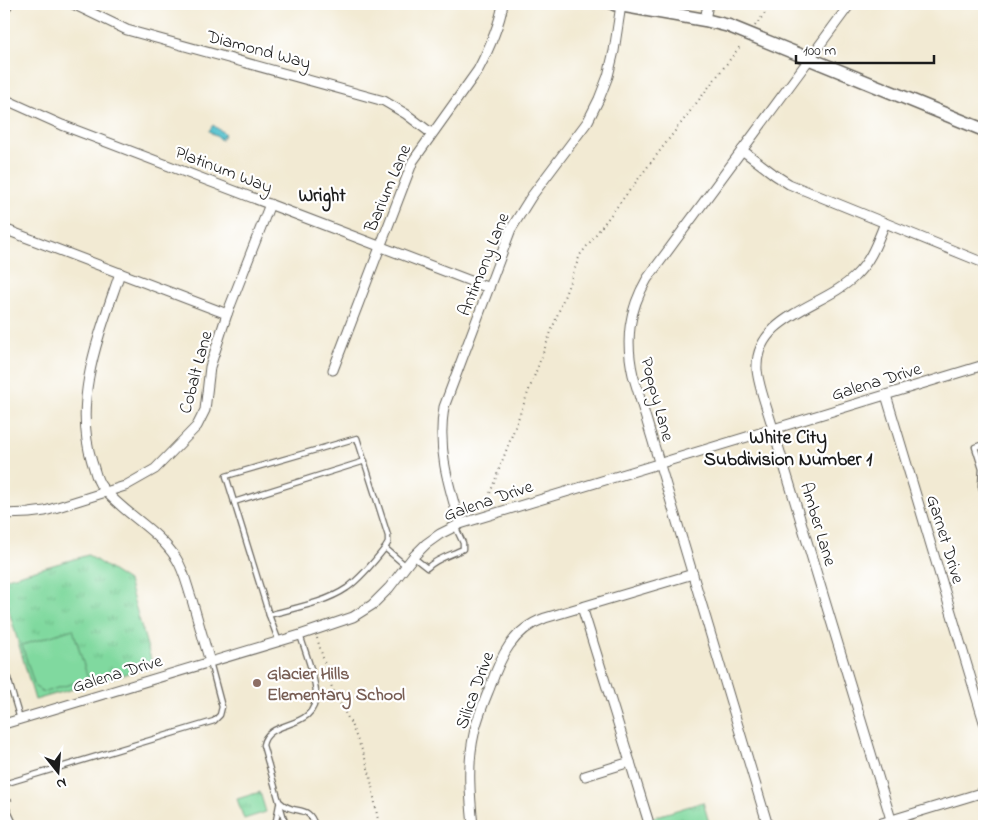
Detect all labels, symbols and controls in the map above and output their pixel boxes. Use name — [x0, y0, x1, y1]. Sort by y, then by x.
street label: Diamond Way — [203, 24, 313, 77]
scale bar — [796, 32, 933, 64]
text: 100 m — [803, 40, 836, 62]
street label: Platinum Way — [171, 140, 276, 201]
street label: Barium Lane — [358, 140, 419, 237]
district label: Wright — [298, 183, 346, 212]
street label: Antimony Lane — [452, 208, 518, 320]
street label: Cobalt Lane — [173, 327, 221, 417]
street label: Poppy Lane — [632, 355, 680, 445]
street label: Galena Drive — [828, 357, 926, 409]
district label: White City Subdivision Number 1 — [704, 425, 872, 474]
street label: Galena Drive — [441, 474, 538, 529]
street label: Amber Lane — [792, 480, 842, 570]
street label: Garnet Drive — [918, 492, 970, 588]
street label: Silica Drive — [450, 647, 502, 733]
street label: Galena Drive — [69, 649, 167, 701]
place label: Glacier Hills Elementary School — [267, 662, 405, 710]
marker: Glacier Hills Elementary School — [251, 677, 263, 689]
north arrow — [32, 748, 82, 798]
text: N — [54, 772, 69, 794]

